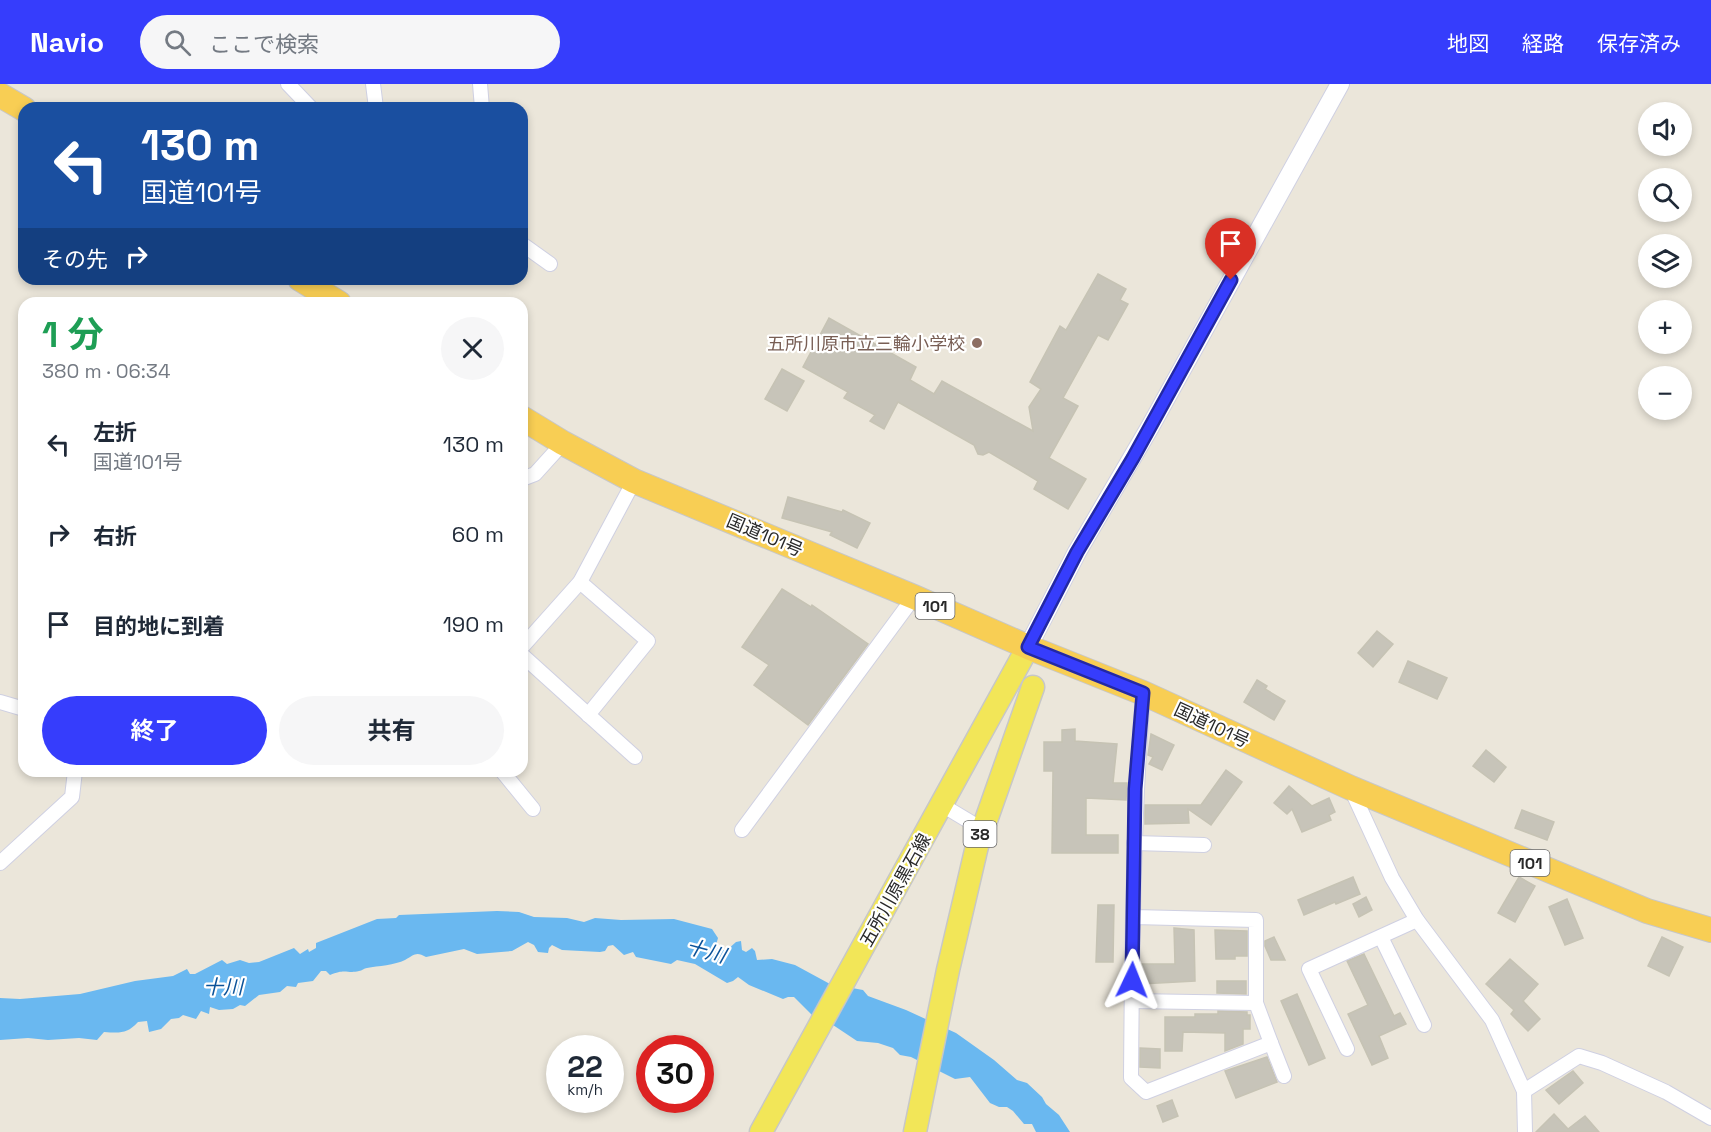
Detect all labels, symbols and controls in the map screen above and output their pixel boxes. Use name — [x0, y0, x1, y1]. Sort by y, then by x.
search box — [140, 15, 560, 69]
text: Navio — [30, 24, 104, 60]
icon: search — [161, 26, 194, 59]
text: ここで検索 — [209, 30, 319, 58]
text: 地図 — [1447, 30, 1489, 57]
text: 経路 — [1522, 30, 1564, 57]
text: 保存済み — [1597, 30, 1681, 57]
map controls — [1638, 102, 1692, 420]
button: sound — [1638, 102, 1692, 156]
text: 130 m — [141, 119, 259, 172]
icon: left — [42, 126, 120, 204]
button: search — [1638, 168, 1692, 222]
text: 国道101号 — [141, 175, 262, 210]
pin — [1205, 218, 1256, 280]
icon: arrive — [1214, 227, 1247, 260]
button: layers — [1638, 234, 1692, 288]
icon: right — [120, 240, 153, 273]
text: その先 — [42, 245, 108, 273]
button: + — [1638, 300, 1692, 354]
text: 1 分 — [42, 312, 103, 358]
button: close — [441, 317, 504, 380]
place label: 五所川原市立三輪小学校 — [767, 332, 965, 355]
marker: 五所川原市立三輪小学校 — [970, 336, 984, 350]
text: 380 m · 06:34 — [42, 358, 170, 384]
button: − — [1638, 366, 1692, 420]
text: 左折 — [93, 418, 137, 446]
icon: left — [42, 428, 75, 461]
text: 130 m — [443, 430, 504, 458]
text: 国道101号 — [93, 449, 183, 475]
street label: 国道101号 — [723, 509, 807, 561]
icon: right — [42, 518, 75, 551]
text: 60 m — [452, 520, 504, 548]
text: 右折 — [93, 522, 137, 550]
road number: 101 — [916, 593, 954, 619]
icon: arrive — [42, 608, 75, 641]
text: 190 m — [443, 610, 504, 638]
text: 目的地に到着 — [93, 612, 225, 640]
button: 終了 — [42, 696, 267, 765]
button: 共有 — [279, 696, 504, 765]
street label: 国道101号 — [1171, 698, 1253, 752]
road number: 38 — [964, 821, 996, 847]
street label: 五所川原黒石線 — [854, 829, 936, 951]
road number: 101 — [1510, 850, 1550, 876]
water label: 十川 — [683, 933, 731, 969]
position arrow — [1100, 948, 1164, 1012]
water label: 十川 — [203, 974, 245, 1000]
speed limit sign: 30 — [636, 1035, 714, 1113]
text: 22 — [567, 1047, 603, 1086]
text: km/h — [567, 1080, 603, 1099]

